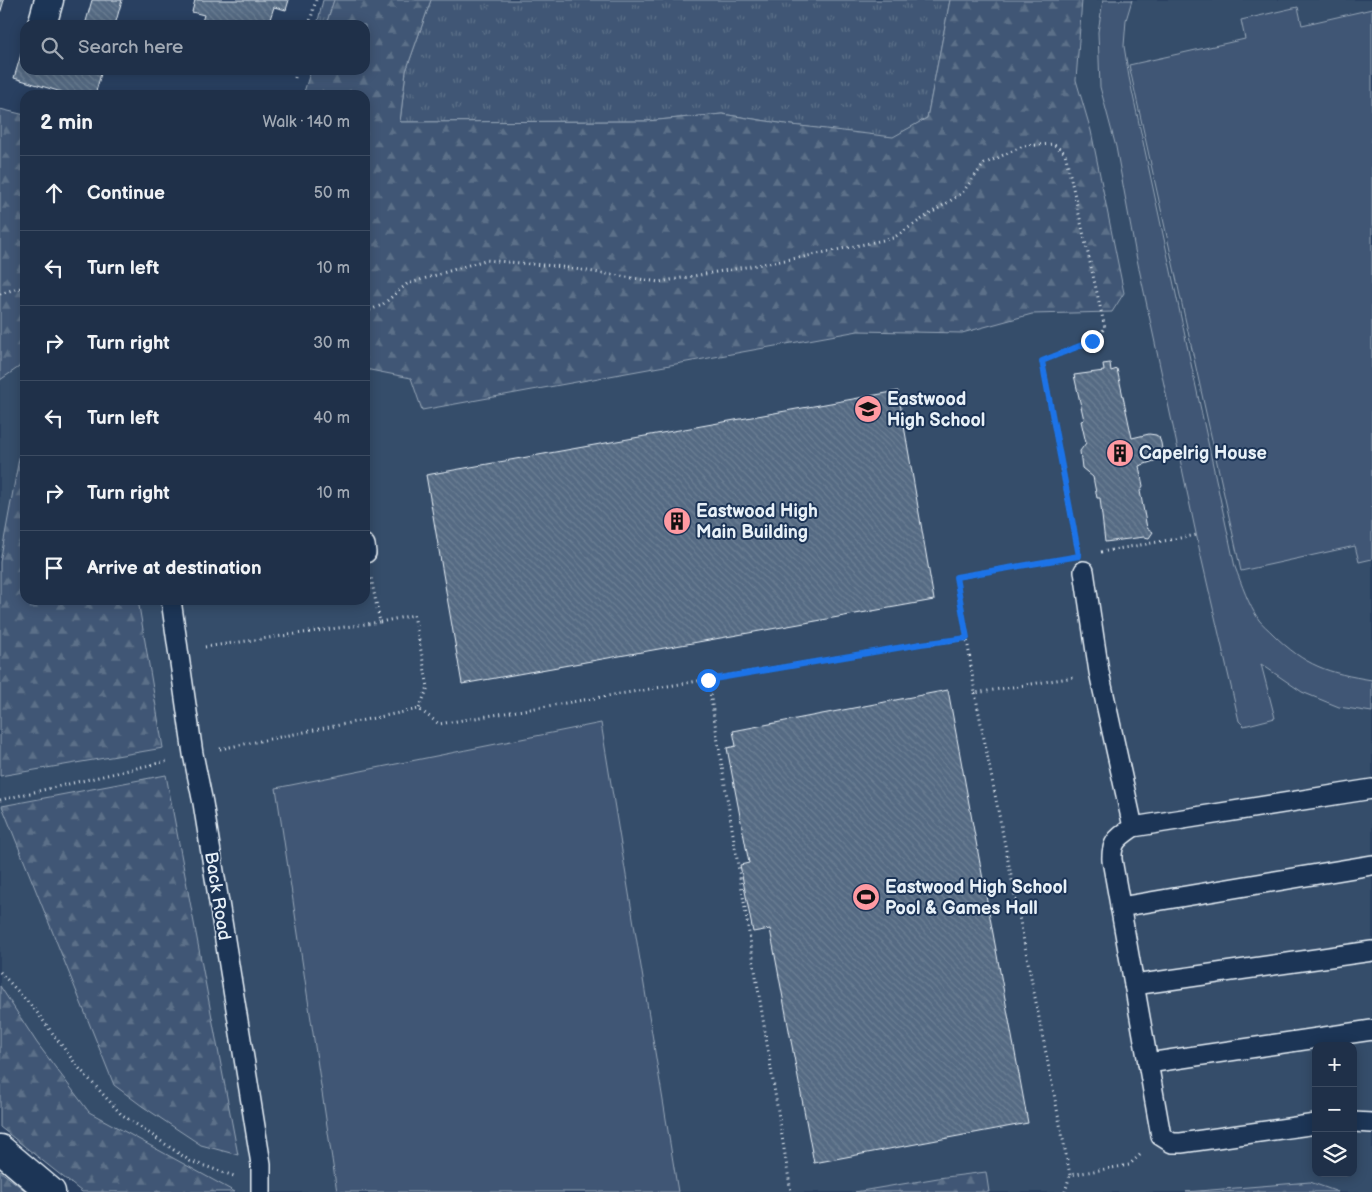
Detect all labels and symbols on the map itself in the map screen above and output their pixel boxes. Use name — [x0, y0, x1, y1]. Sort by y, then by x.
route end — [1081, 330, 1104, 353]
place label: Eastwood High School — [887, 389, 985, 431]
school or university icon: Eastwood High School — [853, 394, 883, 424]
building icon: Capelrig House — [1105, 438, 1135, 468]
place label: Capelrig House — [1139, 443, 1267, 464]
place label: Eastwood High Main Building — [696, 501, 818, 543]
building icon: Eastwood High Main Building — [662, 506, 692, 536]
route start — [697, 669, 720, 692]
street label: Back Road — [200, 850, 235, 942]
place label: Eastwood High School Pool & Games Hall — [885, 877, 1067, 919]
sports icon: Eastwood High School Pool & Games Hall — [851, 882, 881, 912]

